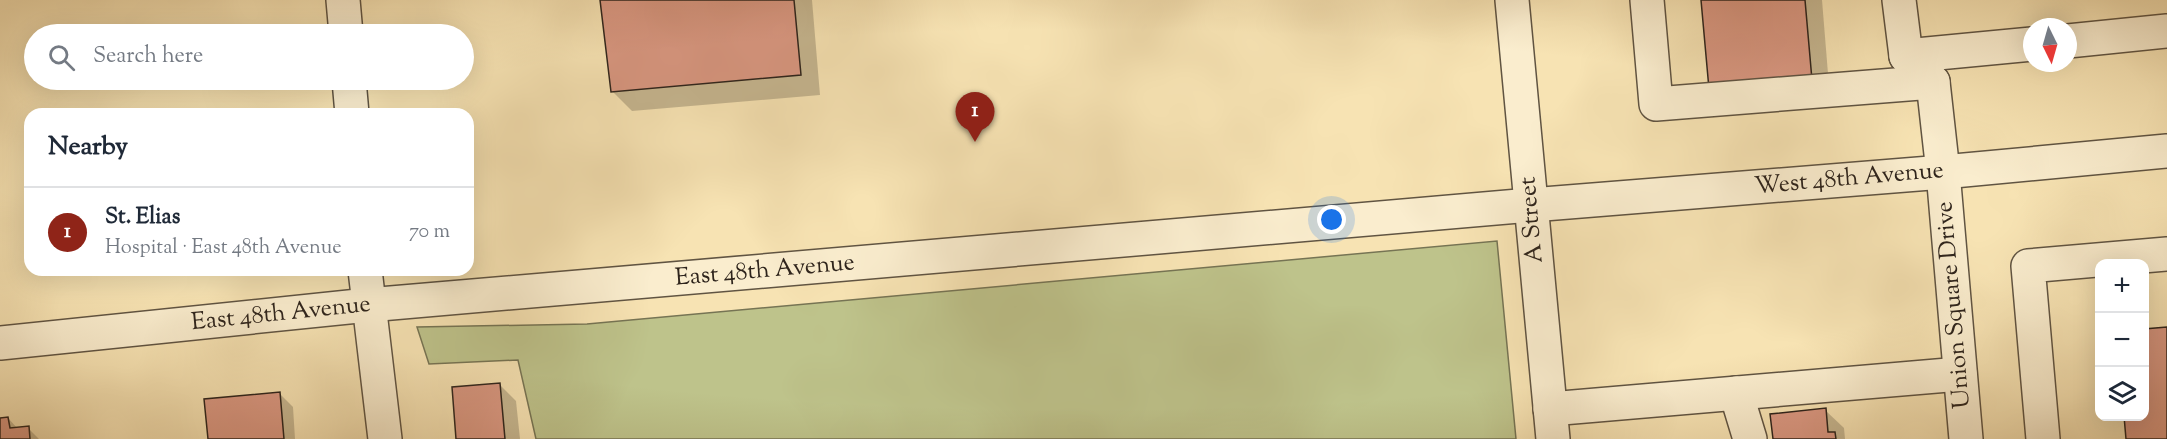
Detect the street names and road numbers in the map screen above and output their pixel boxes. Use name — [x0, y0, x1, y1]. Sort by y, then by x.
street label: West 48th Avenue — [1753, 154, 1945, 204]
street label: A Street — [1511, 175, 1553, 265]
street label: Union Square Drive — [1928, 200, 1980, 410]
street label: East 48th Avenue — [674, 246, 856, 296]
street label: East 48th Avenue — [190, 288, 372, 340]

